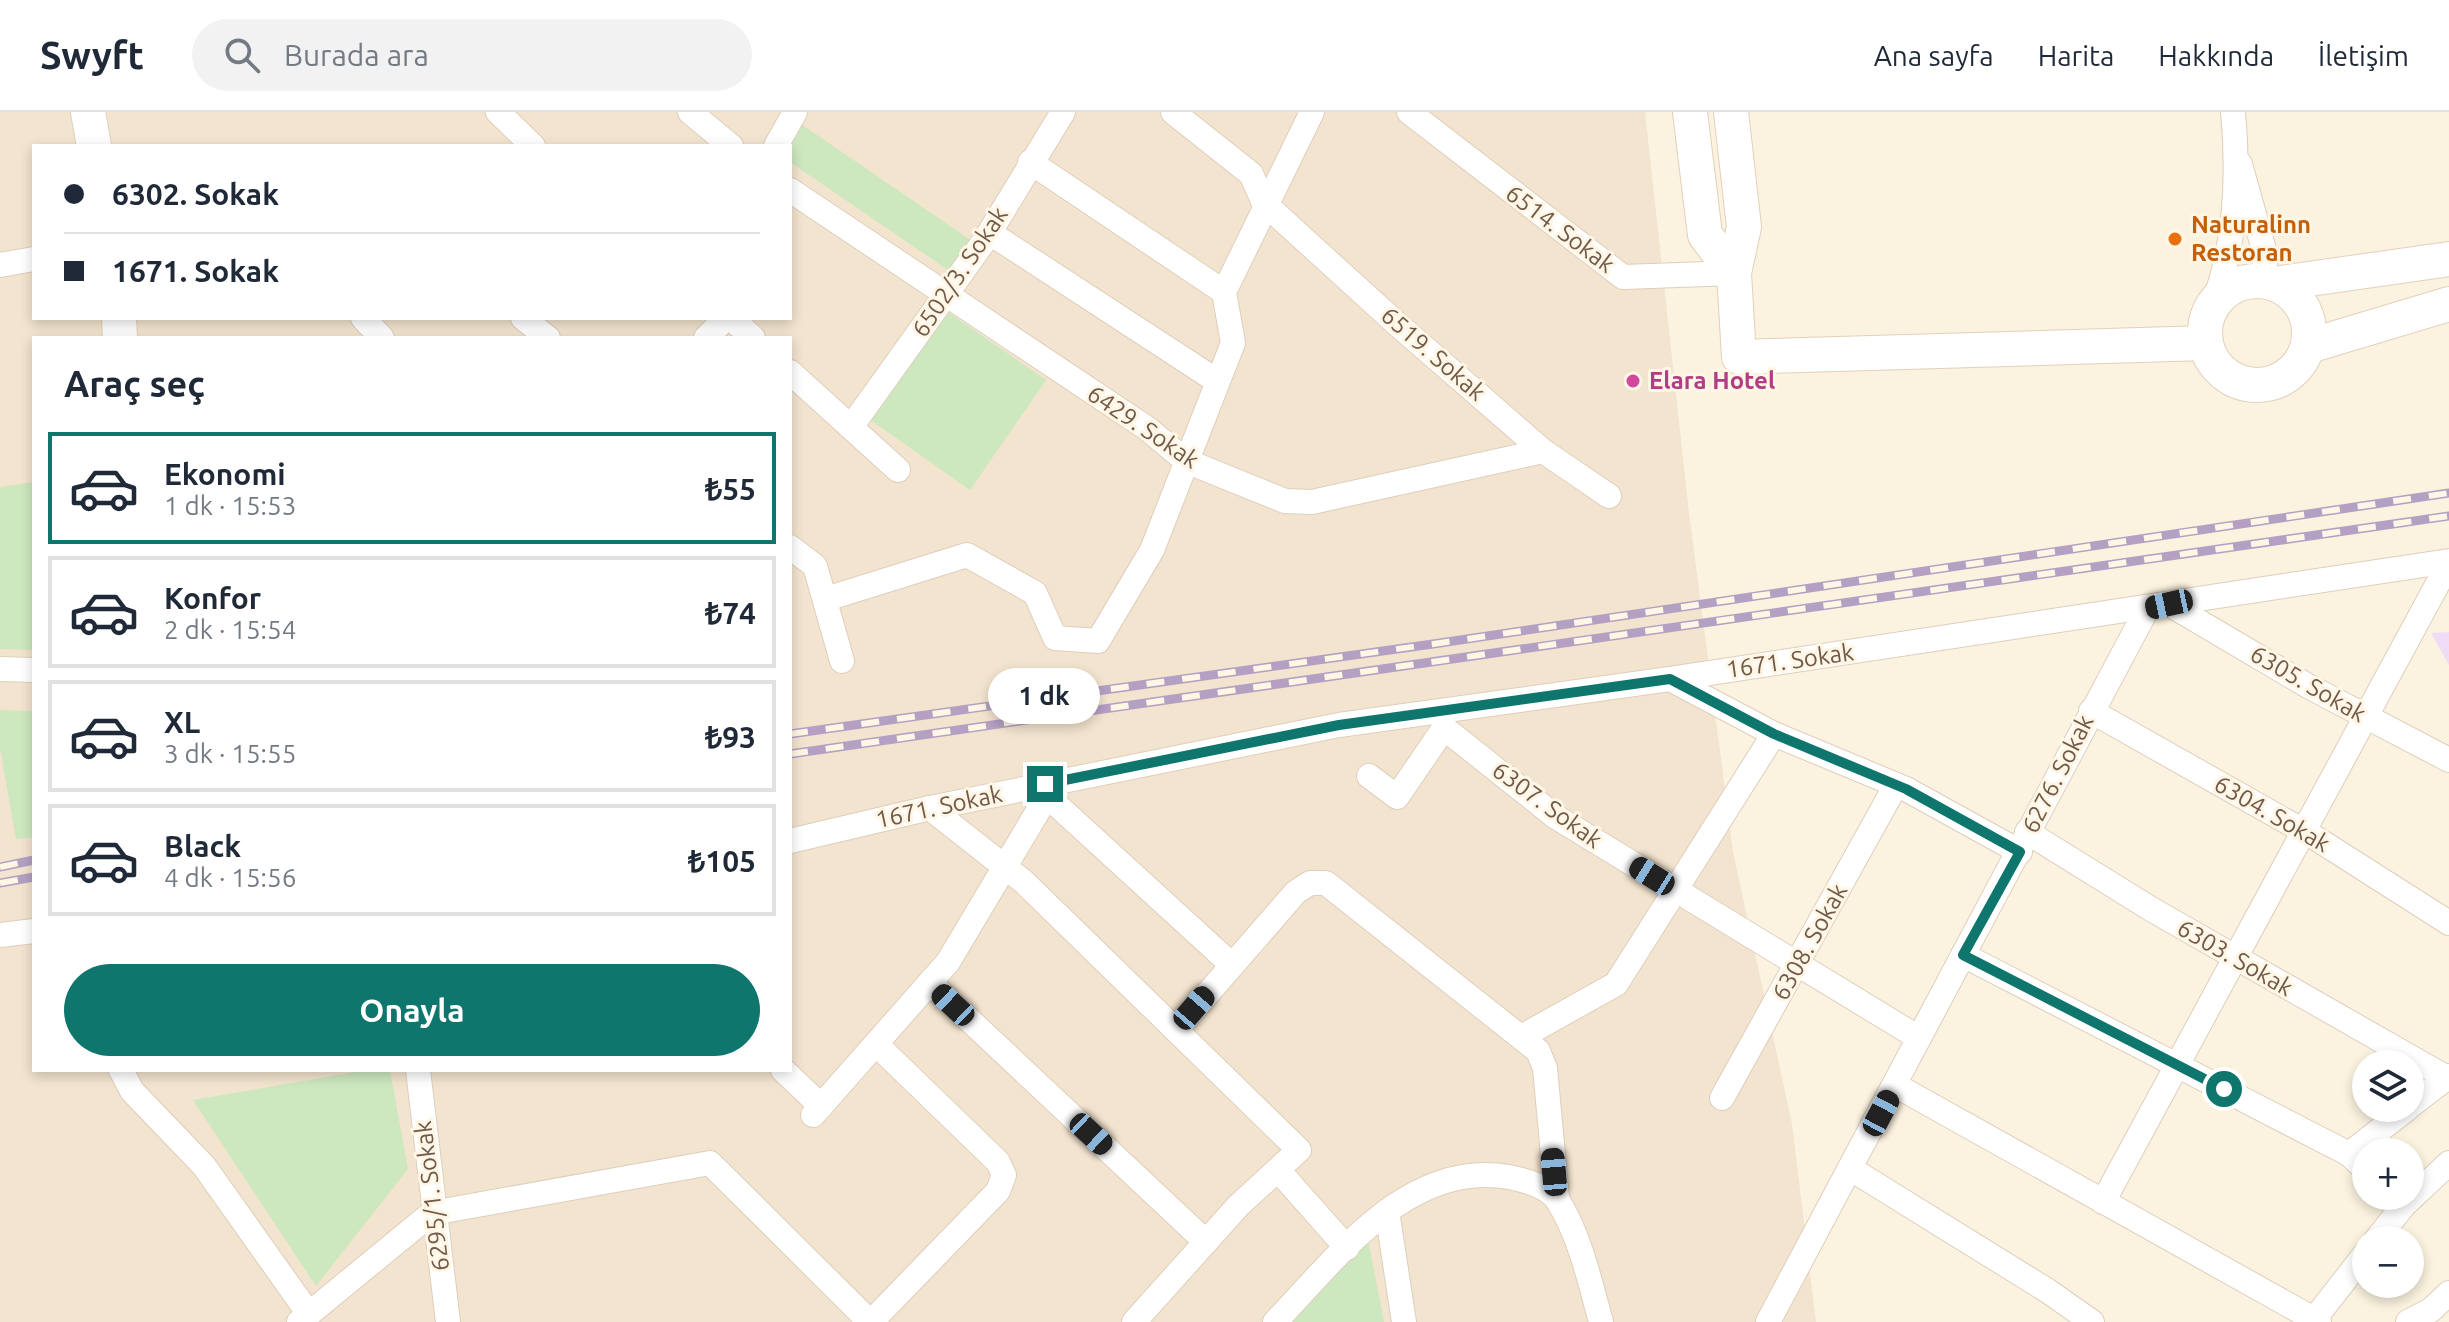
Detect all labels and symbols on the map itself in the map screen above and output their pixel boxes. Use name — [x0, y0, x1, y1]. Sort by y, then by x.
street label: 6514. Sokak — [1501, 179, 1620, 278]
street label: 6502/3. Sokak — [906, 202, 1013, 342]
place label: Naturalinn Restoran — [2191, 211, 2311, 266]
marker: Naturalinn Restoran — [2166, 230, 2184, 248]
street label: 6519. Sokak — [1376, 301, 1491, 406]
place label: Elara Hotel — [1649, 367, 1775, 394]
marker: Elara Hotel — [1624, 372, 1642, 390]
street label: 6429. Sokak — [1082, 379, 1204, 474]
car — [2143, 587, 2195, 621]
street label: 1671. Sokak — [1724, 638, 1856, 683]
street label: 6305. Sokak — [2246, 640, 2371, 727]
callout: 1 dk — [989, 668, 1101, 724]
street label: 6276. Sokak — [2016, 710, 2099, 837]
street label: 6307. Sokak — [1487, 756, 1607, 853]
route end — [1027, 766, 1063, 802]
street label: 6304. Sokak — [2210, 770, 2335, 857]
street label: 1671. Sokak — [873, 780, 1005, 833]
car — [1625, 853, 1679, 899]
street label: 6308. Sokak — [1767, 879, 1853, 1005]
street label: 6303. Sokak — [2173, 914, 2298, 1001]
car — [927, 980, 979, 1030]
car — [1169, 982, 1219, 1034]
route start — [2206, 1071, 2242, 1107]
car — [1859, 1086, 1903, 1140]
car — [1065, 1109, 1117, 1159]
street label: 6295/1. Sokak — [409, 1119, 454, 1273]
car — [1540, 1147, 1568, 1197]

